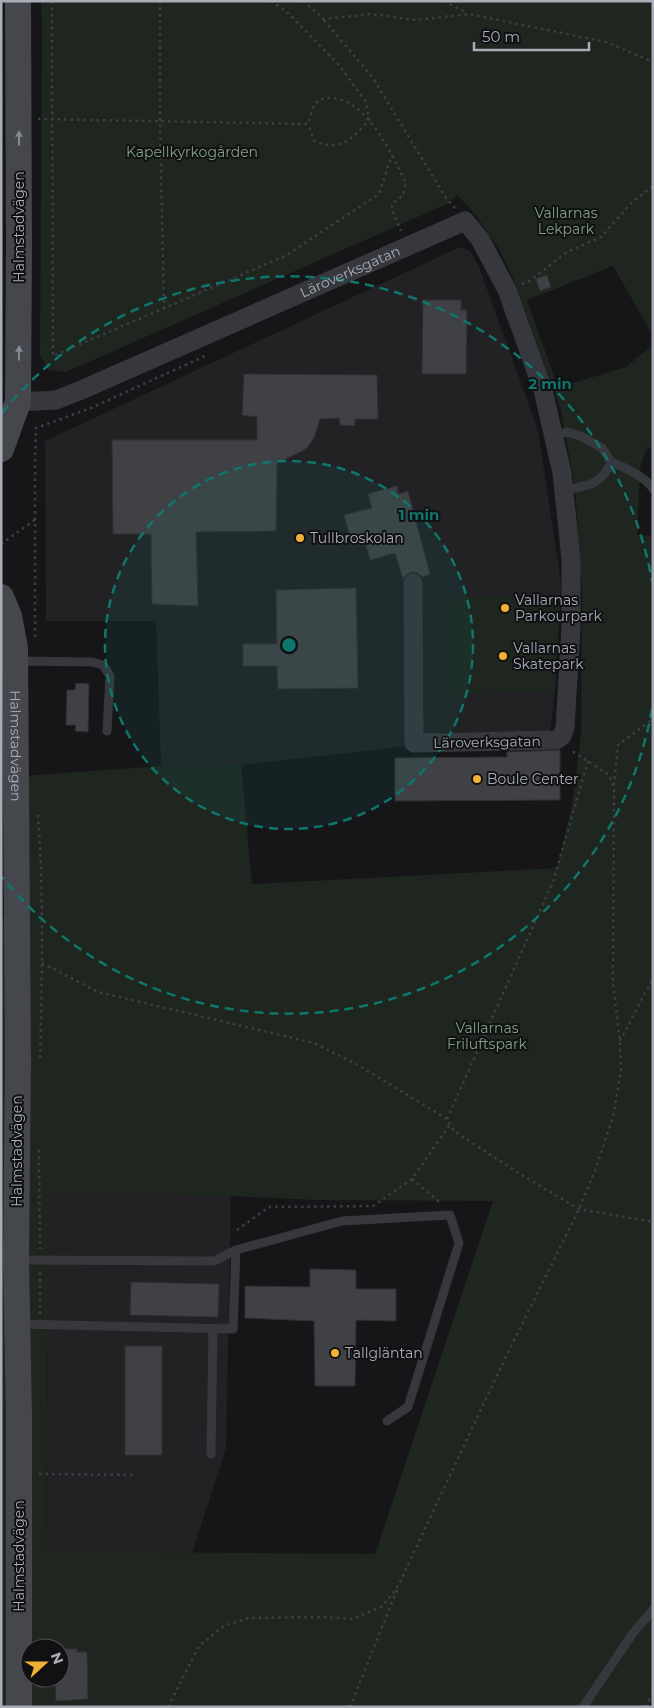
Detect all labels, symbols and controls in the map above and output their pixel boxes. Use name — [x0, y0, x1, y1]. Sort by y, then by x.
scale bar — [474, 20, 589, 52]
text: 50 m — [482, 27, 520, 46]
one-way arrow — [15, 130, 23, 146]
park label: Kapellkyrkogården — [126, 143, 258, 161]
street label: Halmstadvägen — [10, 171, 28, 283]
park label: Vallarnas Lekpark — [534, 204, 598, 238]
street label: Läroverksgatan — [297, 242, 403, 302]
one-way arrow — [15, 345, 23, 361]
text: 2 min — [528, 374, 572, 393]
text: 1 min — [399, 505, 439, 524]
place label: Tullbroskolan — [310, 529, 404, 547]
marker: Tullbroskolan — [294, 532, 306, 544]
place label: Vallarnas Parkourpark — [515, 591, 603, 625]
marker: Vallarnas Parkourpark — [499, 602, 511, 614]
centre of rings — [280, 636, 298, 654]
place label: Vallarnas Skatepark — [513, 639, 584, 673]
marker: Vallarnas Skatepark — [497, 650, 509, 662]
street label: Halmstadvägen — [6, 690, 25, 802]
street label: Läroverksgatan — [433, 732, 541, 752]
place label: Boule Center — [487, 770, 579, 788]
marker: Boule Center — [471, 773, 483, 785]
park label: Vallarnas Friluftspark — [447, 1019, 528, 1053]
street label: Halmstadvägen — [8, 1095, 26, 1207]
place label: Tallgläntan — [345, 1344, 423, 1362]
marker: Tallgläntan — [329, 1347, 341, 1359]
street label: Halmstadvägen — [10, 1500, 28, 1612]
north arrow — [20, 1638, 70, 1688]
text: N — [47, 1650, 68, 1667]

